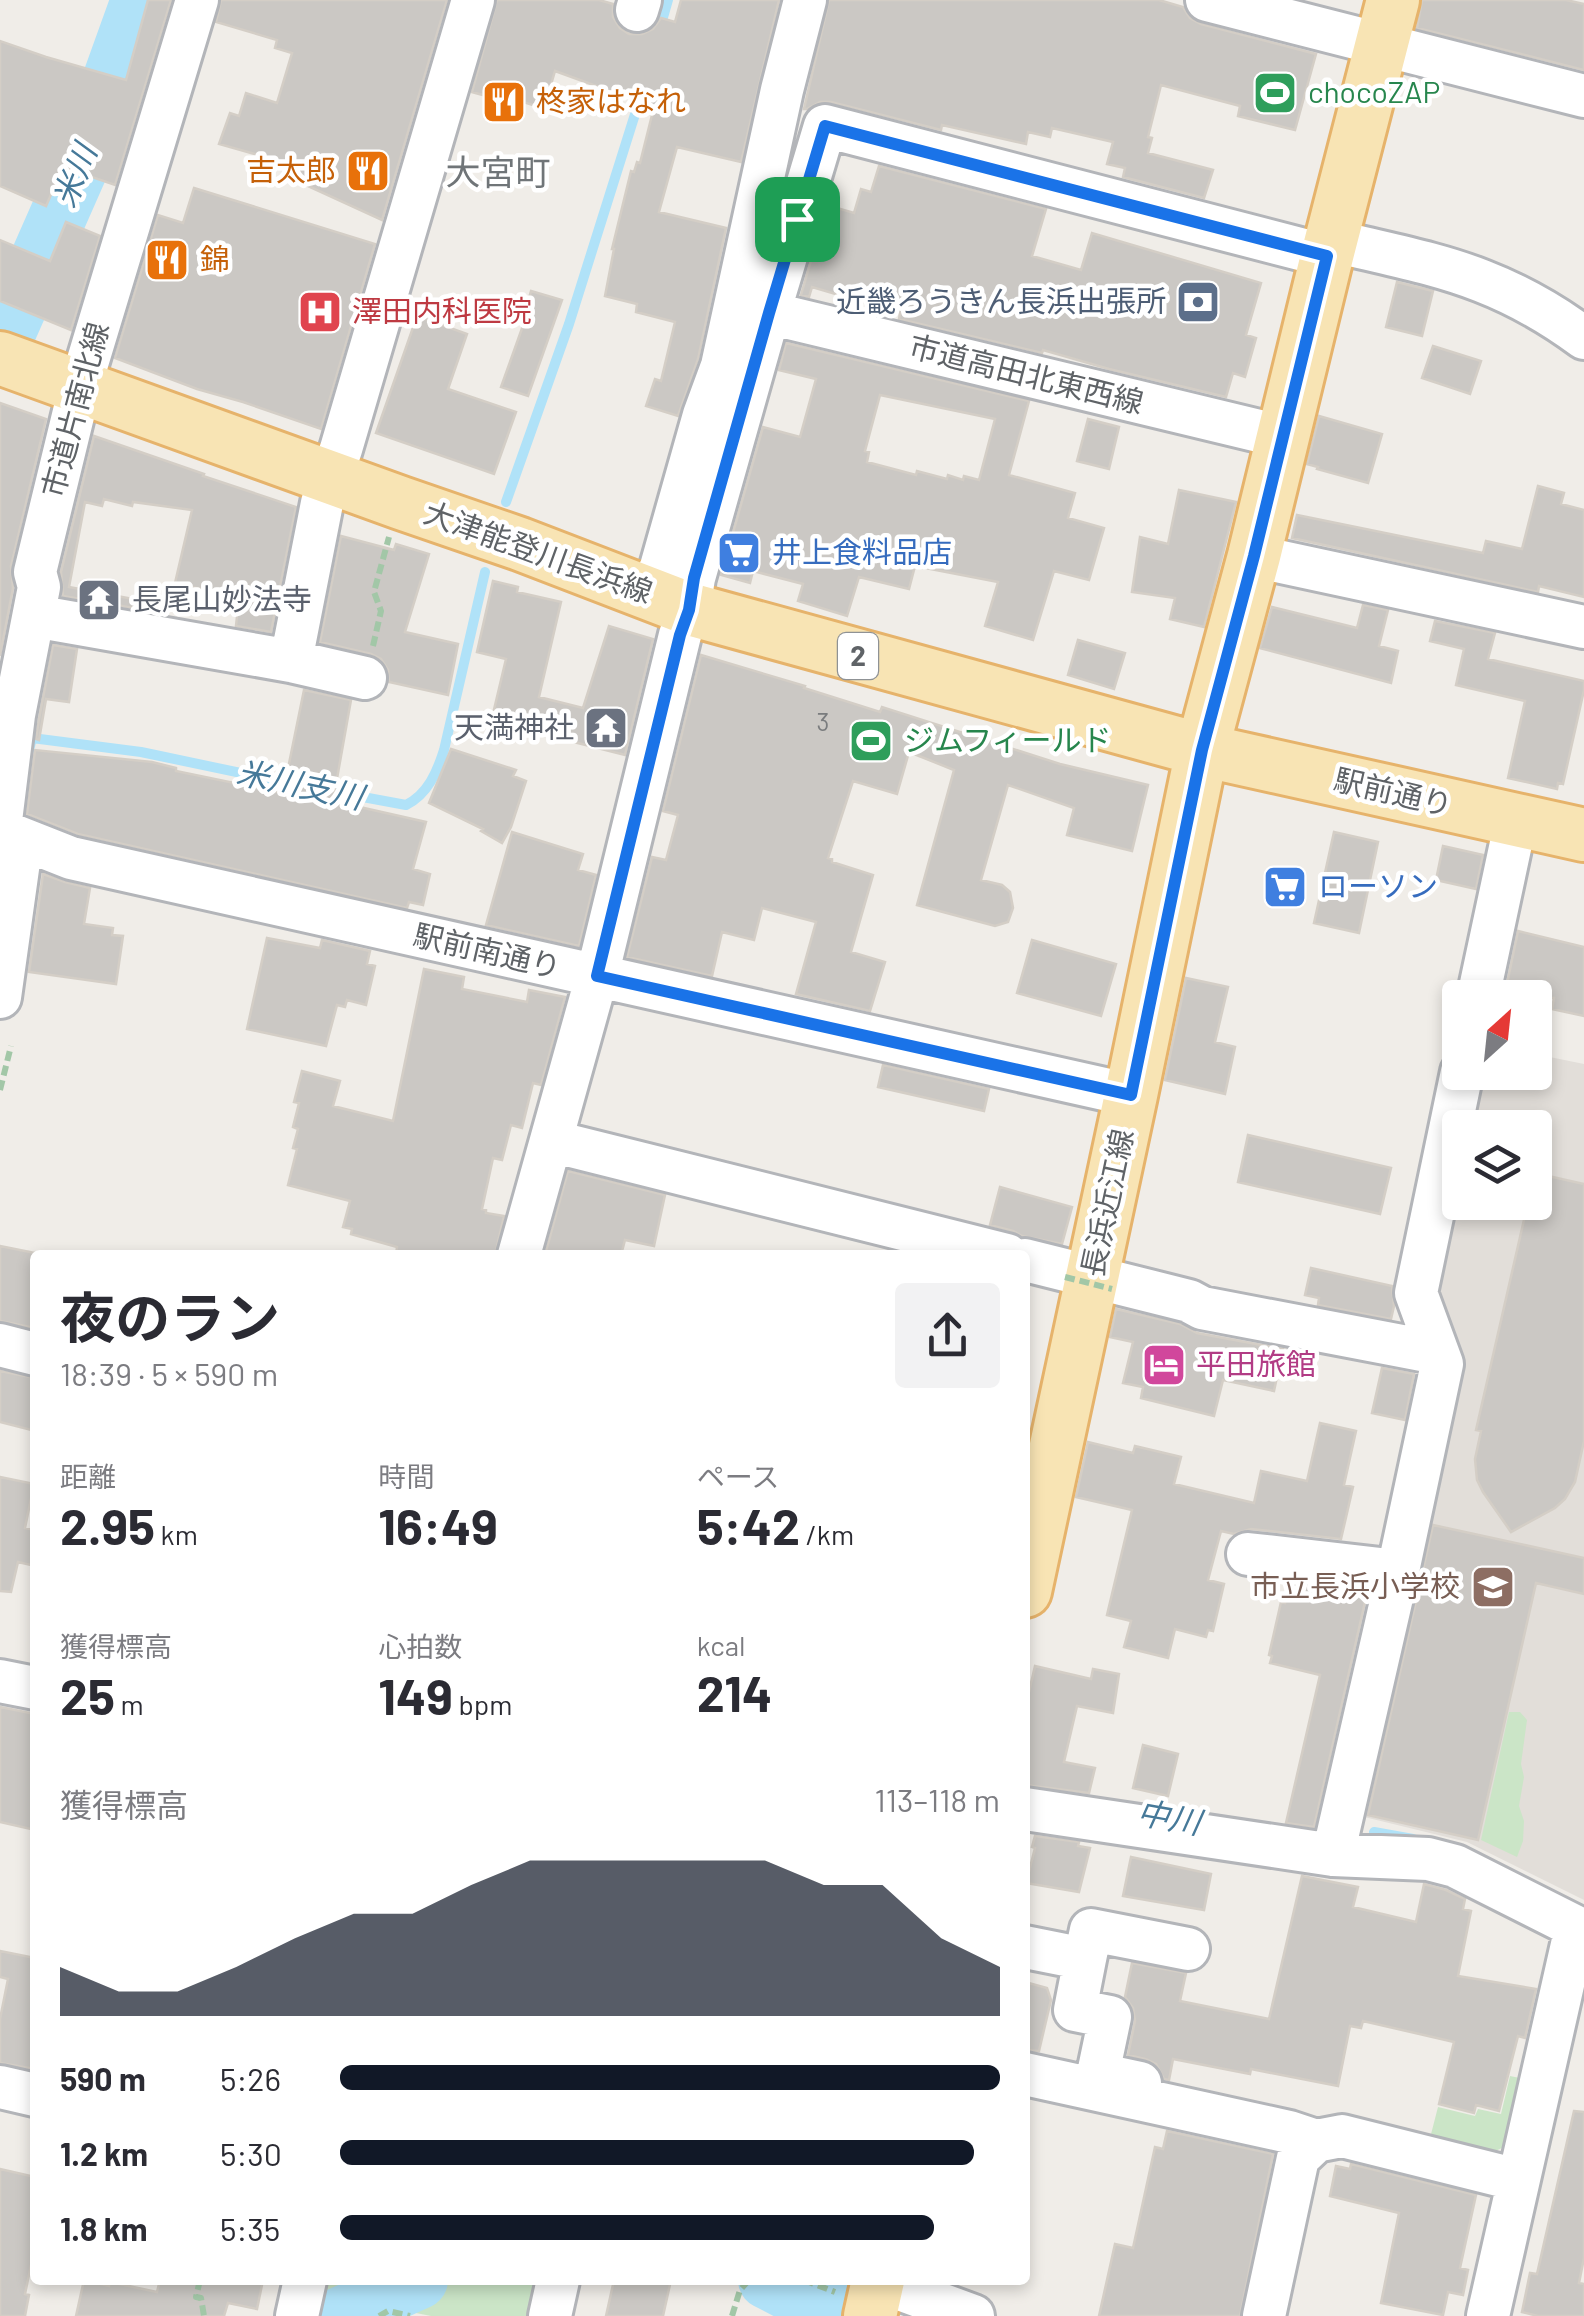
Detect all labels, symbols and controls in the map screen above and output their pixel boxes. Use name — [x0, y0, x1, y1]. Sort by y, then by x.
sports icon: chocoZAP — [1252, 70, 1298, 116]
place label: chocoZAP — [1308, 73, 1440, 109]
restaurant icon: 柊家はなれ — [481, 79, 527, 125]
place label: 柊家はなれ — [536, 82, 686, 118]
water label: 米川 — [44, 136, 104, 212]
restaurant icon: 吉太郎 — [345, 148, 391, 194]
district label: 大宮町 — [445, 150, 551, 192]
place label: 吉太郎 — [246, 151, 336, 187]
pin — [755, 177, 840, 262]
icon: arrive — [770, 192, 825, 247]
restaurant icon: 錦 — [144, 237, 190, 283]
place label: 錦 — [200, 240, 230, 276]
bank icon: 近畿ろうきん長浜出張所 — [1175, 279, 1221, 325]
place label: 近畿ろうきん長浜出張所 — [836, 282, 1166, 318]
hospital icon: 澤田内科医院 — [297, 289, 343, 335]
place label: 澤田内科医院 — [352, 292, 532, 328]
street label: 市道片南北線 — [33, 318, 115, 501]
street label: 市道高田北東西線 — [906, 327, 1147, 420]
street label: 大津能登川長浜線 — [420, 493, 658, 609]
supermarket icon: 井上食料品店 — [716, 530, 762, 576]
place label: 井上食料品店 — [772, 533, 952, 569]
temple icon: 長尾山妙法寺 — [76, 577, 122, 623]
place label: 長尾山妙法寺 — [132, 580, 312, 616]
road number: 2 — [838, 633, 878, 679]
temple icon: 天満神社 — [583, 705, 629, 751]
house number: 3 — [817, 706, 829, 736]
place label: 天満神社 — [454, 708, 574, 744]
sports icon: ジムフィールド — [848, 718, 894, 764]
place label: ジムフィールド — [904, 721, 1112, 757]
water label: 米川支川 — [234, 751, 370, 816]
street label: 駅前通り — [1331, 760, 1456, 822]
supermarket icon: ローソン — [1262, 864, 1308, 910]
place label: ローソン — [1318, 867, 1438, 903]
street label: 駅前南通り — [410, 916, 565, 984]
north arrow — [1442, 980, 1552, 1090]
map controls — [1442, 980, 1552, 1220]
button: layers — [1442, 1110, 1552, 1220]
street label: 長浜近江線 — [1073, 1125, 1139, 1280]
text: 夜のラン — [60, 1283, 280, 1349]
button: share — [895, 1283, 1000, 1388]
hotel icon: 平田旅館 — [1141, 1342, 1187, 1388]
place label: 平田旅館 — [1196, 1345, 1316, 1381]
text: 18:39 · 5 × 590 m — [60, 1354, 278, 1392]
text: 距離 — [60, 1459, 116, 1493]
text: 時間 — [378, 1459, 434, 1493]
text: ペース — [697, 1459, 779, 1493]
text: 2.95 — [60, 1495, 155, 1555]
text: 16:49 — [378, 1495, 498, 1555]
text: 5:42 — [697, 1495, 800, 1555]
text: km — [155, 1517, 198, 1551]
text: /km — [800, 1517, 854, 1551]
school or university icon: 市立長浜小学校 — [1470, 1564, 1516, 1610]
place label: 市立長浜小学校 — [1250, 1567, 1460, 1603]
text: kcal — [697, 1628, 745, 1662]
text: 獲得標高 — [60, 1629, 172, 1663]
text: 心拍数 — [378, 1629, 462, 1663]
text: 214 — [697, 1662, 772, 1722]
text: 25 — [60, 1665, 115, 1725]
text: 149 — [378, 1665, 453, 1725]
text: m — [115, 1687, 144, 1721]
text: bpm — [453, 1687, 512, 1721]
text: 113–118 m — [875, 1780, 1000, 1818]
text: 獲得標高 — [60, 1785, 188, 1823]
water label: 中川 — [1135, 1792, 1207, 1841]
text: 590 m — [60, 2059, 146, 2097]
text: 5:26 — [220, 2059, 281, 2097]
text: 1.2 km — [60, 2134, 148, 2172]
text: 5:30 — [220, 2134, 282, 2172]
text: 1.8 km — [60, 2209, 147, 2247]
text: 5:35 — [220, 2209, 280, 2247]

